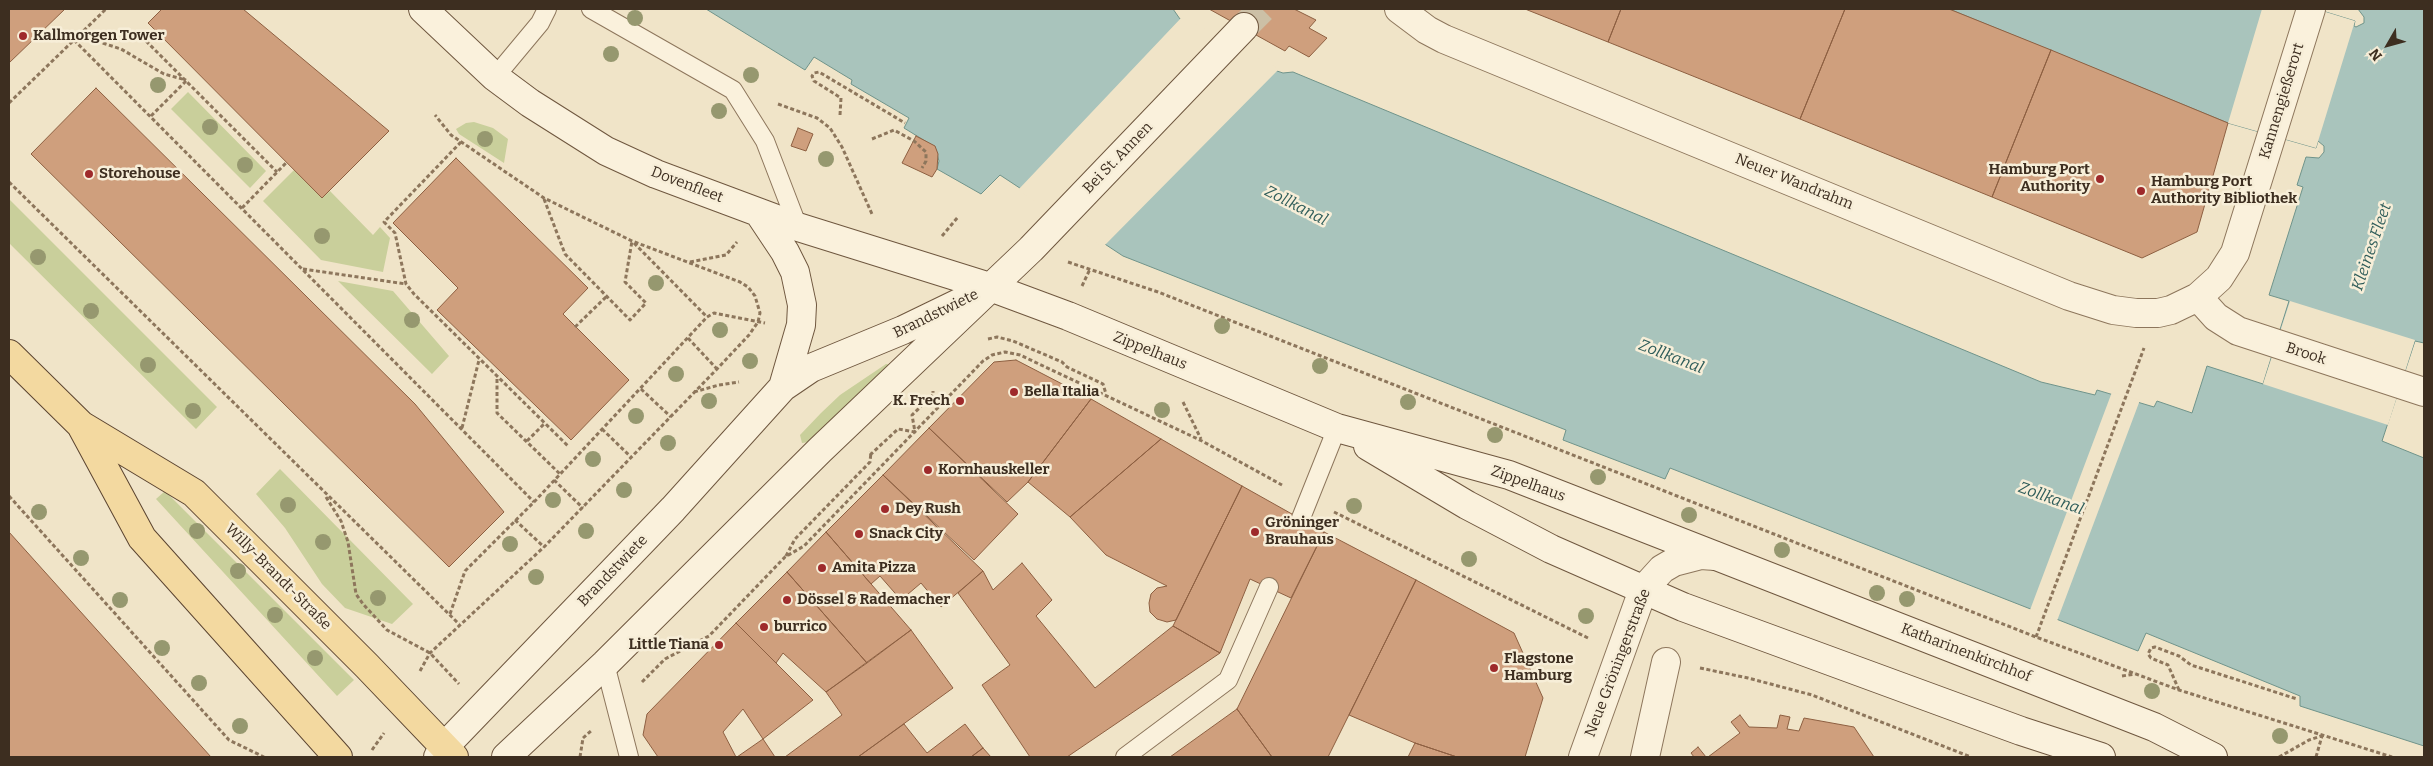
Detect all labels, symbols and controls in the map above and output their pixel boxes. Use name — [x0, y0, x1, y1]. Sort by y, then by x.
north arrow — [2363, 20, 2413, 70]
place label: Kallmorgen Tower — [33, 27, 164, 45]
marker: Kallmorgen Tower — [17, 30, 29, 42]
street label: Kannengießerort — [2256, 41, 2308, 161]
text: N — [2366, 45, 2386, 64]
street label: Bei St. Annen — [1079, 118, 1157, 198]
street label: Neuer Wandrahm — [1732, 150, 1856, 214]
place label: Hamburg Port Authority — [1989, 161, 2090, 196]
street label: Dovenfleet — [648, 163, 726, 207]
place label: Storehouse — [99, 165, 181, 183]
marker: Storehouse — [83, 168, 95, 180]
marker: Hamburg Port Authority — [2094, 173, 2106, 185]
place label: Hamburg Port Authority Bibliothek — [2151, 173, 2297, 208]
water label: Zollkanal — [1261, 182, 1331, 230]
marker: Hamburg Port Authority Bibliothek — [2135, 185, 2147, 197]
water label: Kleines Fleet — [2348, 201, 2396, 293]
street label: Brandstwiete — [890, 286, 982, 342]
street label: Zippelhaus — [1110, 328, 1190, 374]
water label: Zollkanal — [1636, 336, 1706, 378]
street label: Brook — [2284, 339, 2328, 369]
place label: Bella Italia — [1024, 383, 1100, 401]
marker: Bella Italia — [1008, 386, 1020, 398]
place label: K. Frech — [893, 392, 950, 410]
marker: K. Frech — [954, 395, 966, 407]
place label: Kornhauskeller — [938, 461, 1050, 479]
street label: Zippelhaus — [1488, 462, 1568, 506]
marker: Kornhauskeller — [922, 464, 934, 476]
water label: Zollkanal — [2016, 478, 2086, 520]
place label: Dey Rush — [895, 500, 961, 518]
marker: Dey Rush — [879, 503, 891, 515]
place label: Gröninger Brauhaus — [1265, 514, 1339, 549]
street label: Willy-Brandt-Straße — [221, 520, 335, 634]
place label: Snack City — [869, 525, 943, 543]
marker: Gröninger Brauhaus — [1249, 526, 1261, 538]
marker: Snack City — [853, 528, 865, 540]
street label: Brandstwiete — [574, 531, 652, 611]
place label: Amita Pizza — [832, 559, 916, 577]
marker: Amita Pizza — [816, 562, 828, 574]
street label: Neue Gröningerstraße — [1581, 586, 1655, 740]
place label: Dössel & Rademacher — [797, 591, 950, 609]
marker: Dössel & Rademacher — [781, 594, 793, 606]
place label: burrico — [774, 618, 827, 636]
street label: Katharinenkirchhof — [1898, 620, 2034, 686]
marker: burrico — [758, 621, 770, 633]
place label: Little Tiana — [628, 636, 709, 654]
marker: Little Tiana — [713, 639, 725, 651]
place label: Flagstone Hamburg — [1504, 650, 1573, 685]
marker: Flagstone Hamburg — [1488, 662, 1500, 674]

